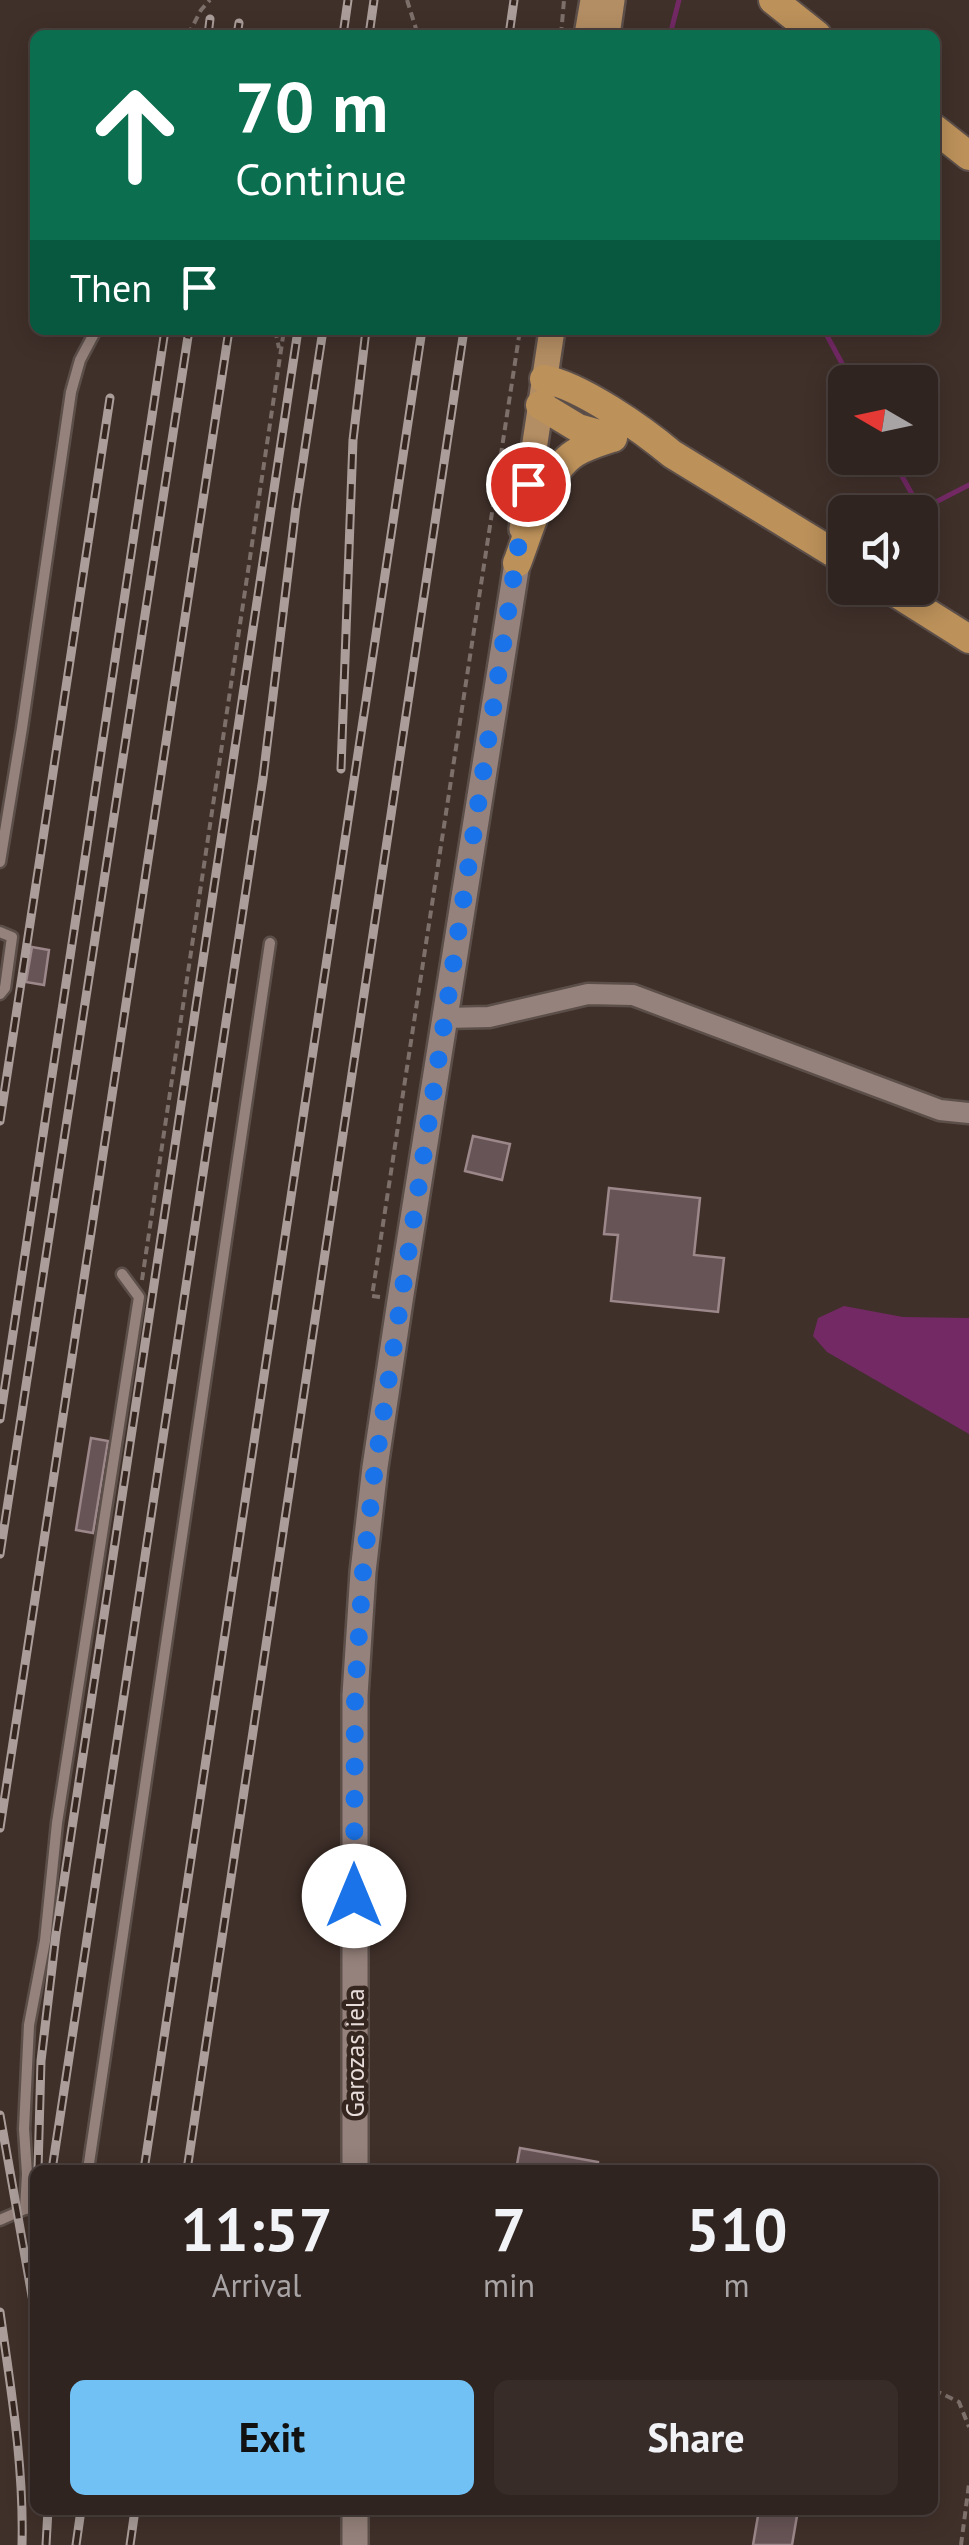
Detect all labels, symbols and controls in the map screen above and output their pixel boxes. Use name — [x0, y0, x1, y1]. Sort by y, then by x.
text: 70 m — [235, 61, 388, 151]
icon: ahead — [70, 70, 200, 200]
text: Continue — [235, 149, 407, 207]
icon: arrive — [172, 260, 227, 315]
text: Then — [70, 263, 152, 312]
north arrow — [828, 365, 938, 475]
map controls — [828, 365, 938, 605]
pin — [486, 442, 571, 527]
icon: arrive — [501, 457, 556, 512]
button: sound — [828, 495, 938, 605]
position arrow — [302, 1844, 406, 1948]
street label: Garozas iela — [339, 1988, 371, 2118]
text: 11:57 — [180, 2190, 333, 2268]
text: 7 — [492, 2190, 526, 2268]
text: 510 — [686, 2190, 788, 2268]
text: Arrival — [212, 2264, 301, 2306]
text: min — [483, 2264, 535, 2306]
text: m — [724, 2264, 750, 2306]
button: Exit — [70, 2380, 474, 2495]
button: Share — [494, 2380, 898, 2495]

